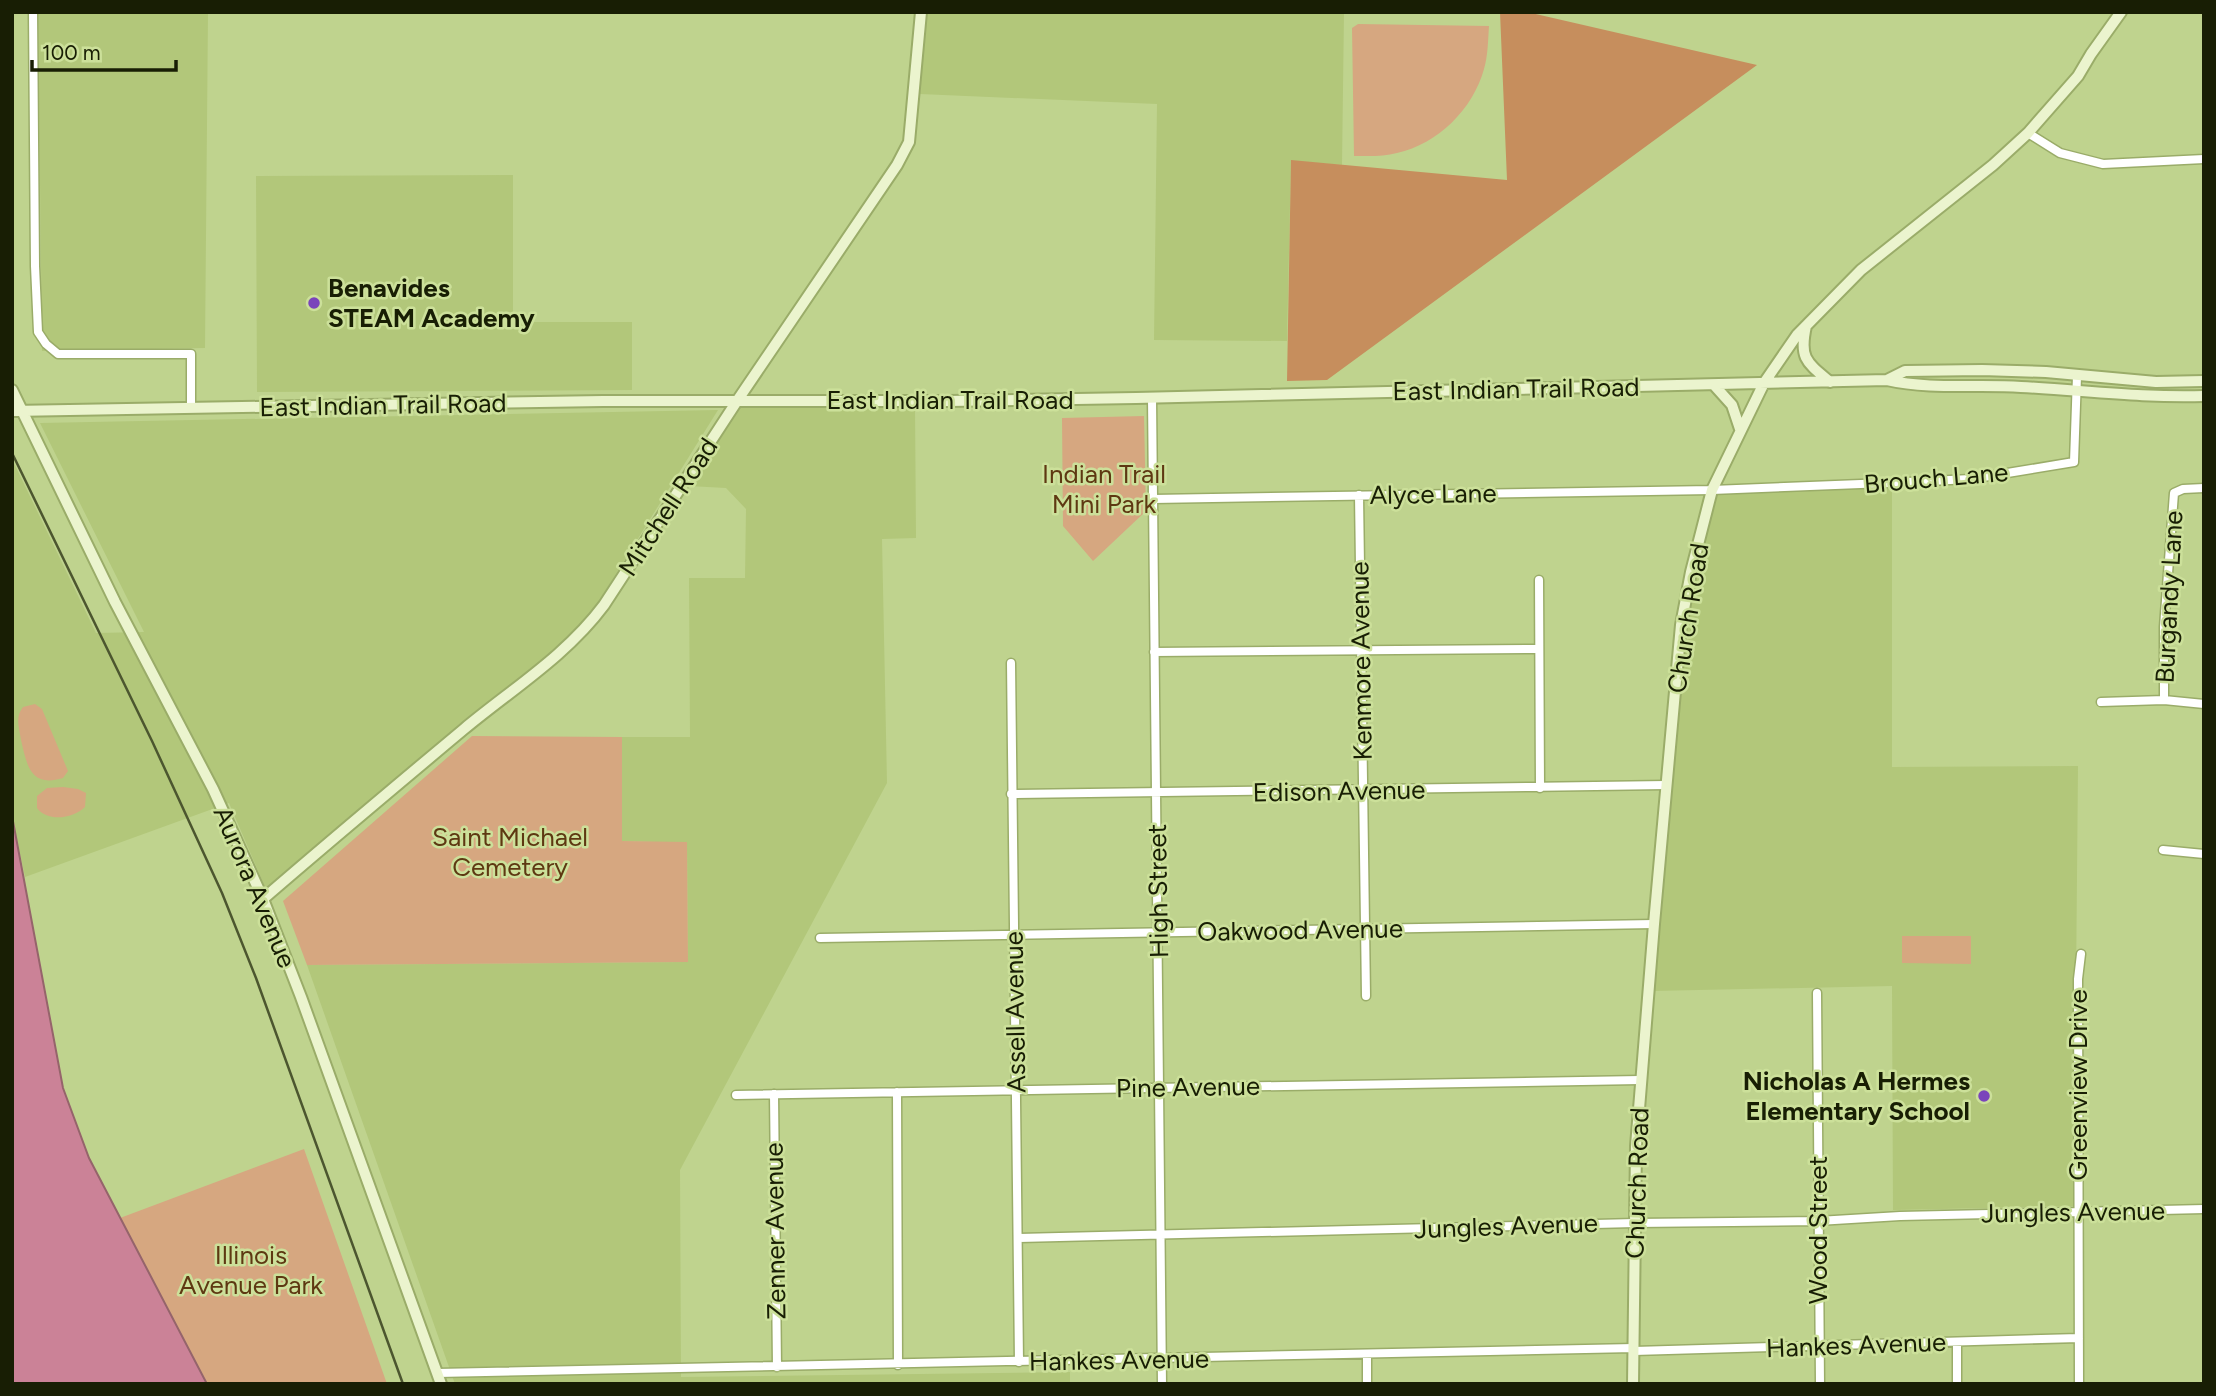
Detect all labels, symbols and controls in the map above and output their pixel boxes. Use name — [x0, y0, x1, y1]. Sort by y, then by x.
scale bar — [32, 28, 175, 72]
text: 100 m — [42, 40, 101, 65]
place label: Benavides STEAM Academy — [328, 272, 535, 334]
marker: Benavides STEAM Academy — [306, 295, 322, 311]
street label: East Indian Trail Road — [1392, 371, 1640, 407]
street label: East Indian Trail Road — [826, 384, 1074, 416]
street label: East Indian Trail Road — [259, 387, 507, 423]
street label: Mitchell Road — [611, 432, 725, 582]
street label: Brouch Lane — [1863, 456, 2009, 500]
park label: Indian Trail Mini Park — [1042, 458, 1166, 520]
street label: Alyce Lane — [1369, 477, 1497, 511]
street label: Burgandy Lane — [2148, 510, 2190, 684]
street label: Church Road — [1660, 541, 1716, 695]
street label: Kenmore Avenue — [1343, 561, 1379, 761]
street label: Edison Avenue — [1252, 773, 1426, 809]
street label: Aurora Avenue — [207, 801, 303, 973]
park label: Saint Michael Cemetery — [432, 821, 588, 883]
street label: High Street — [1141, 823, 1175, 959]
street label: Oakwood Avenue — [1197, 912, 1403, 948]
street label: Assell Avenue — [998, 931, 1032, 1093]
street label: Greenview Drive — [2062, 989, 2094, 1181]
place label: Nicholas A Hermes Elementary School — [1743, 1065, 1970, 1127]
street label: Pine Avenue — [1116, 1070, 1260, 1104]
marker: Nicholas A Hermes Elementary School — [1976, 1088, 1992, 1104]
street label: Church Road — [1618, 1107, 1656, 1259]
street label: Zenner Avenue — [757, 1142, 793, 1320]
street label: Wood Street — [1802, 1156, 1834, 1304]
street label: Jungles Avenue — [1981, 1194, 2165, 1230]
street label: Jungles Avenue — [1413, 1207, 1599, 1245]
park label: Illinois Avenue Park — [179, 1239, 323, 1301]
street label: Hankes Avenue — [1765, 1326, 1947, 1364]
street label: Hankes Avenue — [1029, 1342, 1209, 1378]

